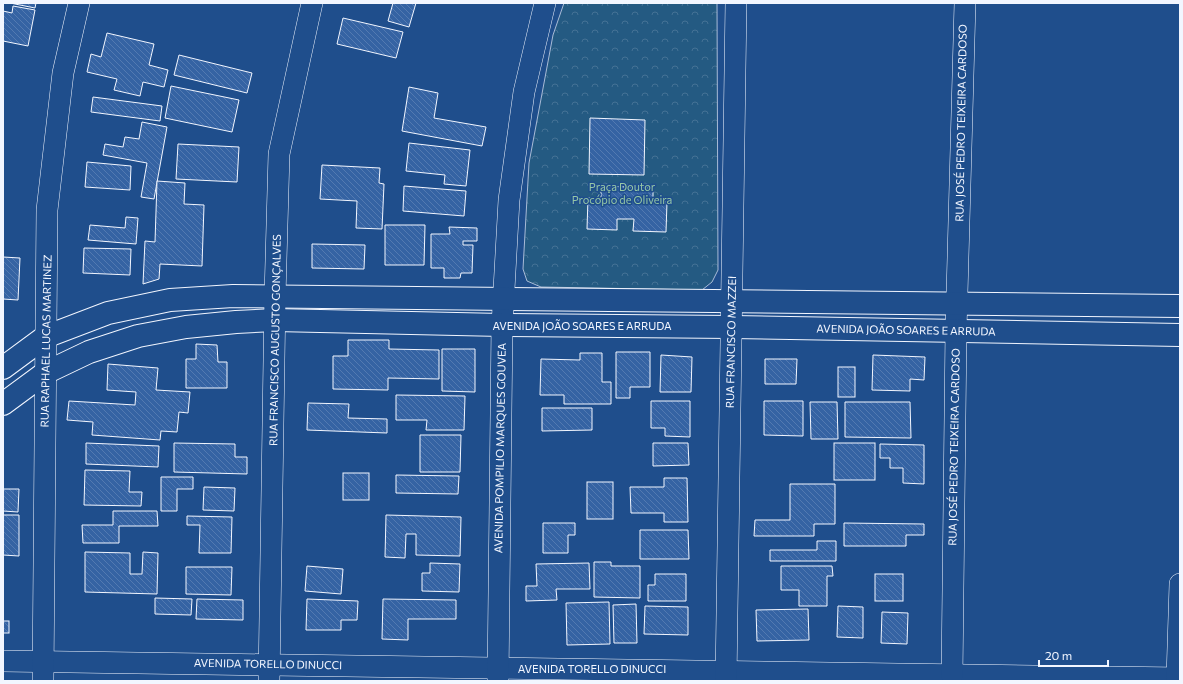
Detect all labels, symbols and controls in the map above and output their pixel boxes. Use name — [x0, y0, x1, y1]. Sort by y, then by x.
street label: RUA JOSÉ PEDRO TEIXEIRA CARDOSO — [951, 24, 970, 222]
park label: Praça Doutor Procópio de Oliveira — [572, 180, 672, 206]
street label: RUA FRANCISCO AUGUSTO GONÇALVES — [266, 234, 283, 446]
street label: RUA RAPHAEL LUCAS MARTINEZ — [37, 255, 54, 427]
street label: RUA FRANCISCO MAZZEI — [723, 276, 738, 408]
street label: AVENIDA JOÃO SOARES E ARRUDA — [492, 319, 672, 333]
street label: AVENIDA JOÃO SOARES E ARRUDA — [816, 321, 996, 339]
street label: AVENIDA POMPILIO MARQUES GOUVEA — [491, 342, 508, 553]
street label: RUA JOSÉ PEDRO TEIXEIRA CARDOSO — [944, 348, 963, 546]
scale bar — [1039, 642, 1108, 668]
text: 20 m — [1045, 648, 1072, 662]
street label: AVENIDA TORELLO DINUCCI — [194, 656, 342, 671]
street label: AVENIDA TORELLO DINUCCI — [518, 662, 666, 675]

